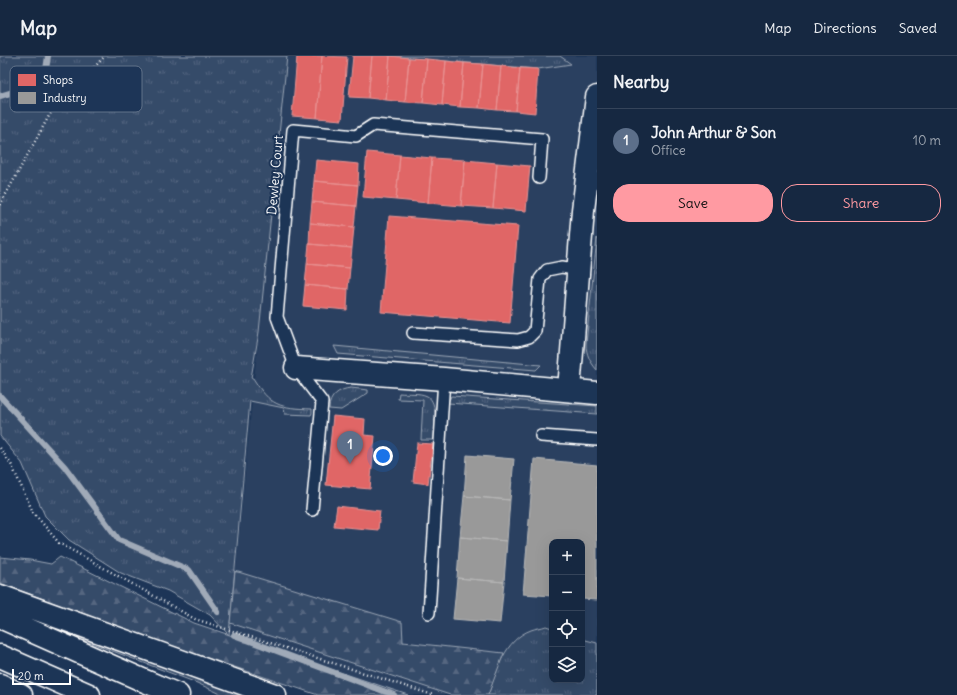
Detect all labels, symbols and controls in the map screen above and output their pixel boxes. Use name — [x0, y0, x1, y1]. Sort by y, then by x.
text: Map — [20, 16, 57, 40]
text: Map — [764, 19, 791, 37]
text: Directions — [813, 19, 877, 37]
text: Saved — [899, 19, 937, 37]
legend — [10, 66, 142, 112]
text: Nearby — [613, 71, 669, 93]
text: Shops — [43, 73, 73, 87]
text: Industry — [43, 91, 86, 105]
text: John Arthur & Son — [651, 123, 776, 142]
text: 1 — [623, 132, 629, 149]
text: 10 m — [913, 132, 941, 149]
street label: Dewley Court — [263, 134, 287, 216]
text: Office — [651, 142, 686, 159]
button: Save — [613, 184, 773, 222]
button: Share — [781, 184, 941, 222]
pin: 1 — [337, 431, 363, 464]
your location — [373, 446, 393, 466]
map controls — [549, 539, 585, 683]
button: + — [549, 539, 585, 575]
button: − — [549, 575, 585, 611]
button: locate — [549, 611, 585, 647]
button: layers — [549, 647, 585, 683]
scale bar — [12, 667, 71, 686]
text: 20 m — [18, 669, 44, 683]

